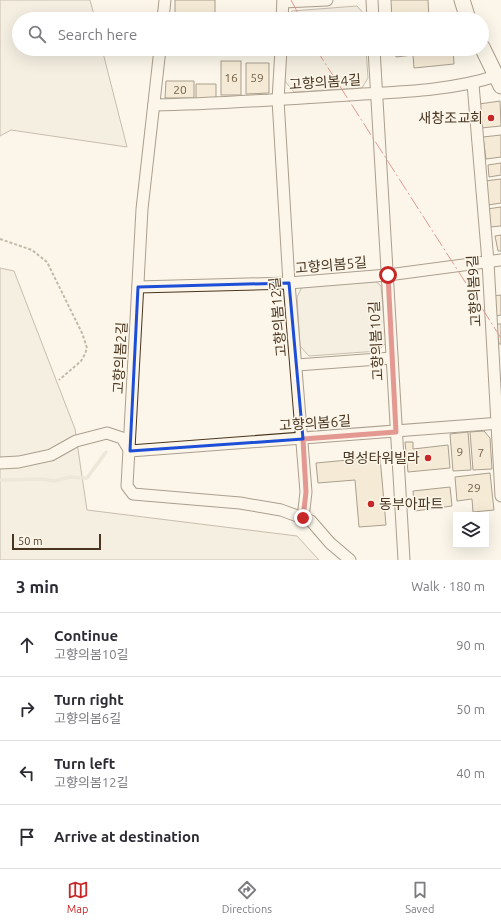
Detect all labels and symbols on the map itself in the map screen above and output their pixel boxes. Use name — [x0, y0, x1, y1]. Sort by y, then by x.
house number: 16 — [224, 71, 238, 84]
house number: 59 — [250, 71, 264, 84]
street label: 고향의봄4길 — [288, 71, 362, 93]
house number: 20 — [173, 83, 187, 96]
place label: 새창조교회 — [419, 110, 483, 126]
marker: 새창조교회 — [486, 113, 496, 123]
street label: 고향의봄5길 — [294, 254, 368, 276]
street label: 고향의봄9길 — [464, 254, 484, 328]
route start — [379, 266, 397, 284]
street label: 고향의봄12길 — [267, 276, 289, 358]
street label: 고향의봄10길 — [366, 301, 386, 381]
street label: 고향의봄2길 — [110, 321, 130, 395]
street label: 고향의봄6길 — [278, 412, 352, 434]
house number: 9 — [457, 445, 463, 458]
house number: 7 — [478, 446, 484, 459]
place label: 명성타워빌라 — [343, 450, 420, 466]
marker: 명성타워빌라 — [423, 453, 433, 463]
house number: 29 — [467, 481, 481, 494]
place label: 동부아파트 — [379, 496, 444, 512]
marker: 동부아파트 — [366, 499, 376, 509]
route end — [294, 509, 312, 527]
scale bar — [12, 532, 101, 551]

